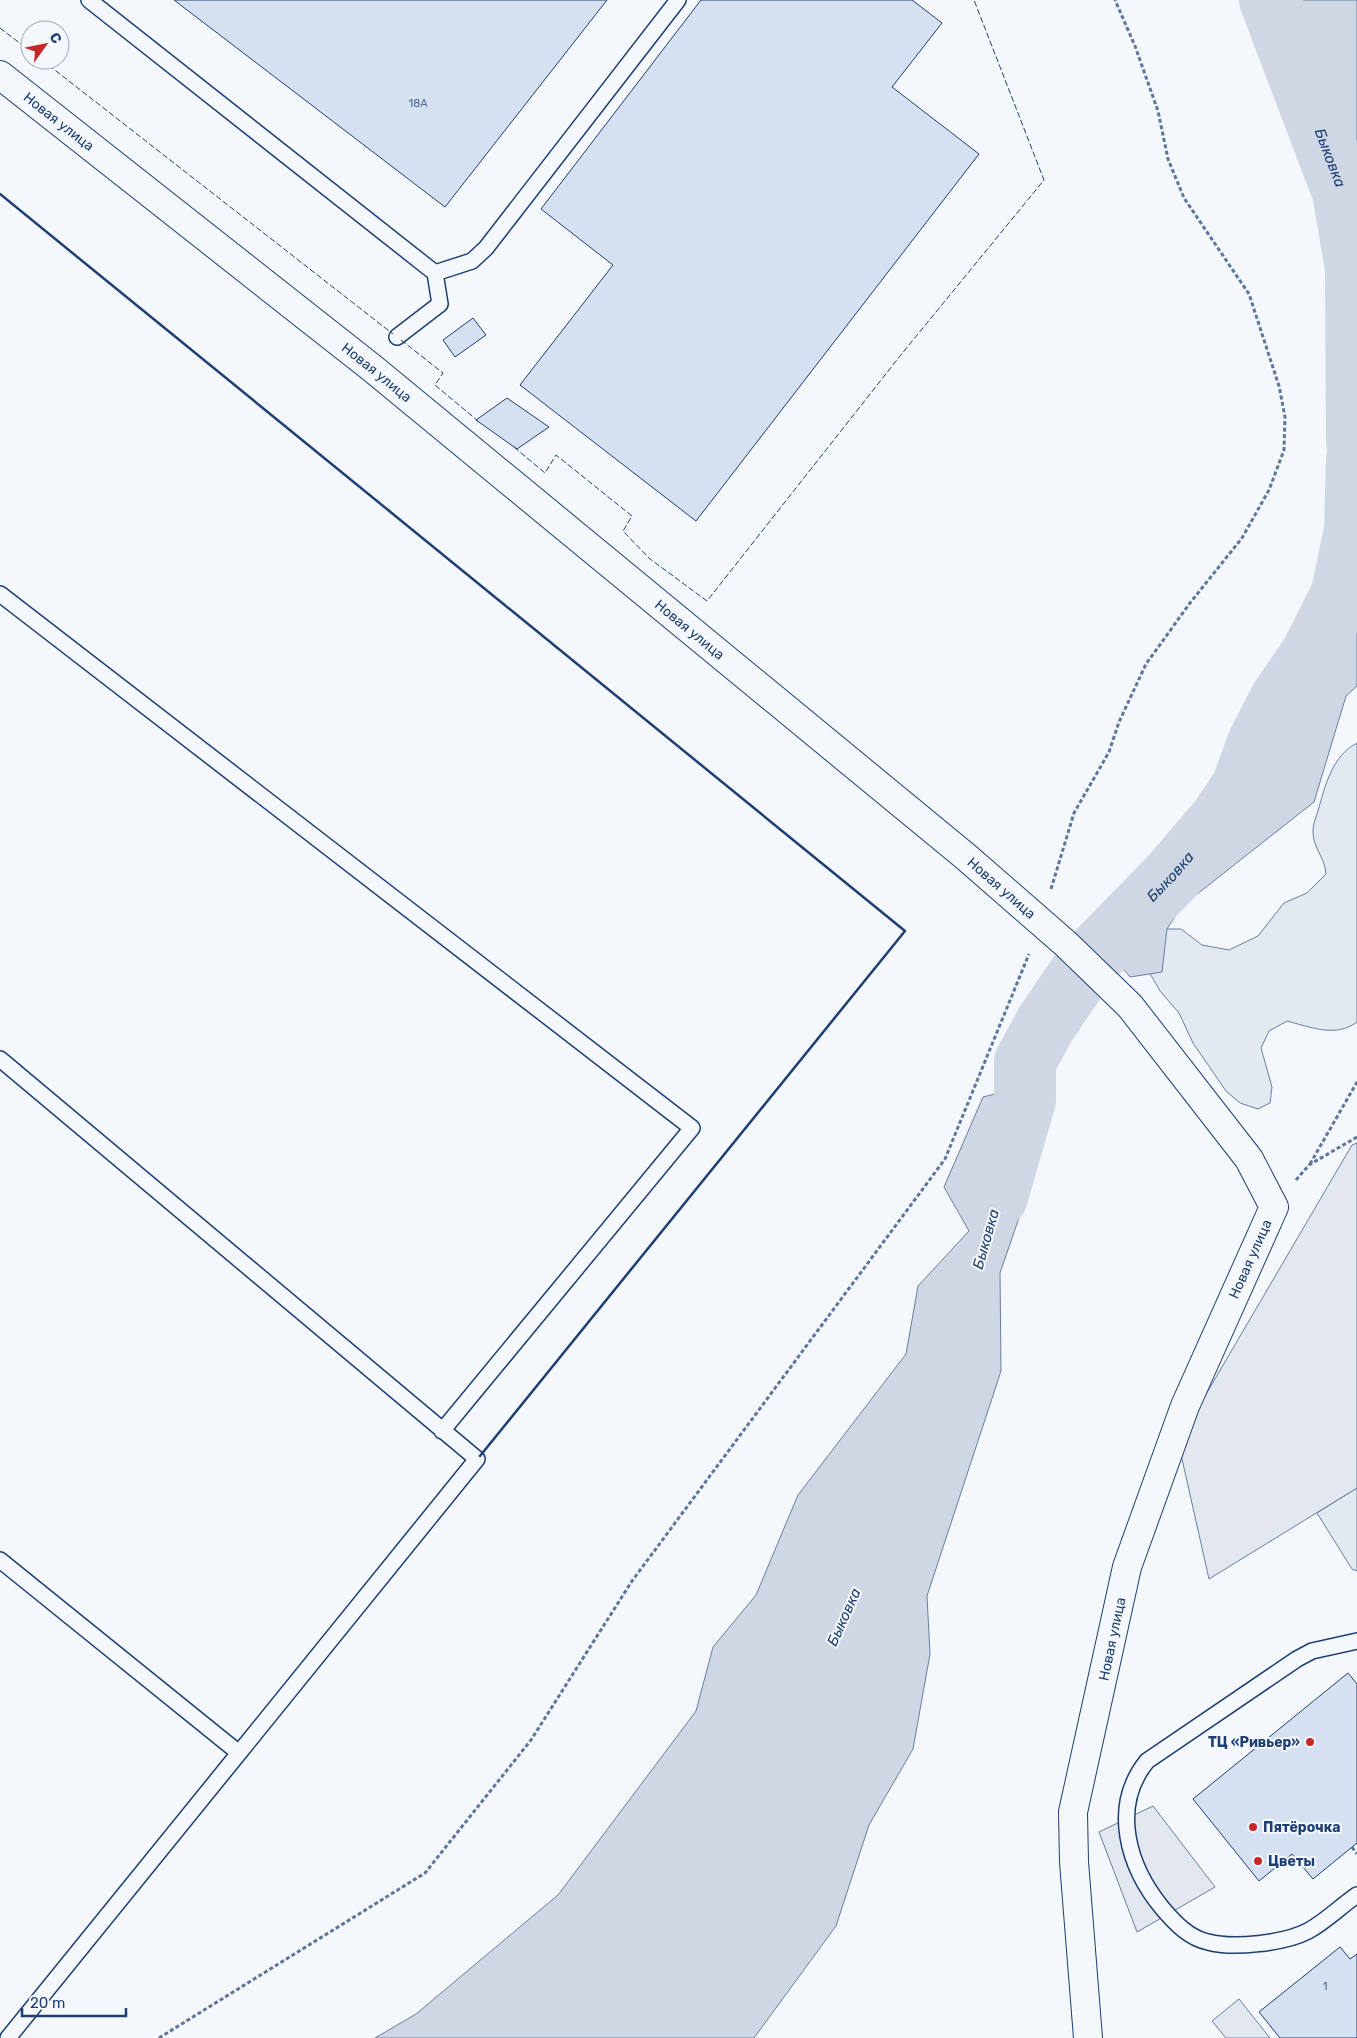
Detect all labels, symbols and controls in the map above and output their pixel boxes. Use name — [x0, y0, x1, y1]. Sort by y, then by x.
north arrow — [20, 20, 70, 70]
text: С — [46, 29, 65, 47]
street label: Новая улица — [20, 89, 97, 155]
house number: 18А — [408, 97, 428, 110]
water label: Быковка — [1311, 126, 1349, 190]
street label: Новая улица — [338, 339, 415, 406]
street label: Новая улица — [651, 596, 728, 663]
water label: Быковка — [1143, 848, 1198, 905]
street label: Новая улица — [964, 854, 1039, 923]
water label: Быковка — [969, 1207, 1003, 1271]
street label: Новая улица — [1225, 1217, 1275, 1301]
water label: Быковка — [823, 1585, 865, 1649]
street label: Новая улица — [1095, 1596, 1130, 1682]
place label: ТЦ «Ривьер» — [1208, 1734, 1300, 1751]
marker: ТЦ «Ривьер» — [1304, 1736, 1316, 1748]
place label: Пятёрочка — [1263, 1819, 1340, 1836]
marker: Пятёрочка — [1247, 1821, 1259, 1833]
place label: Цветы — [1268, 1853, 1315, 1870]
marker: Цветы — [1252, 1855, 1264, 1867]
house number: 1 — [1323, 1980, 1327, 1993]
scale bar — [22, 1986, 126, 2018]
text: 20 m — [30, 1994, 65, 2012]

